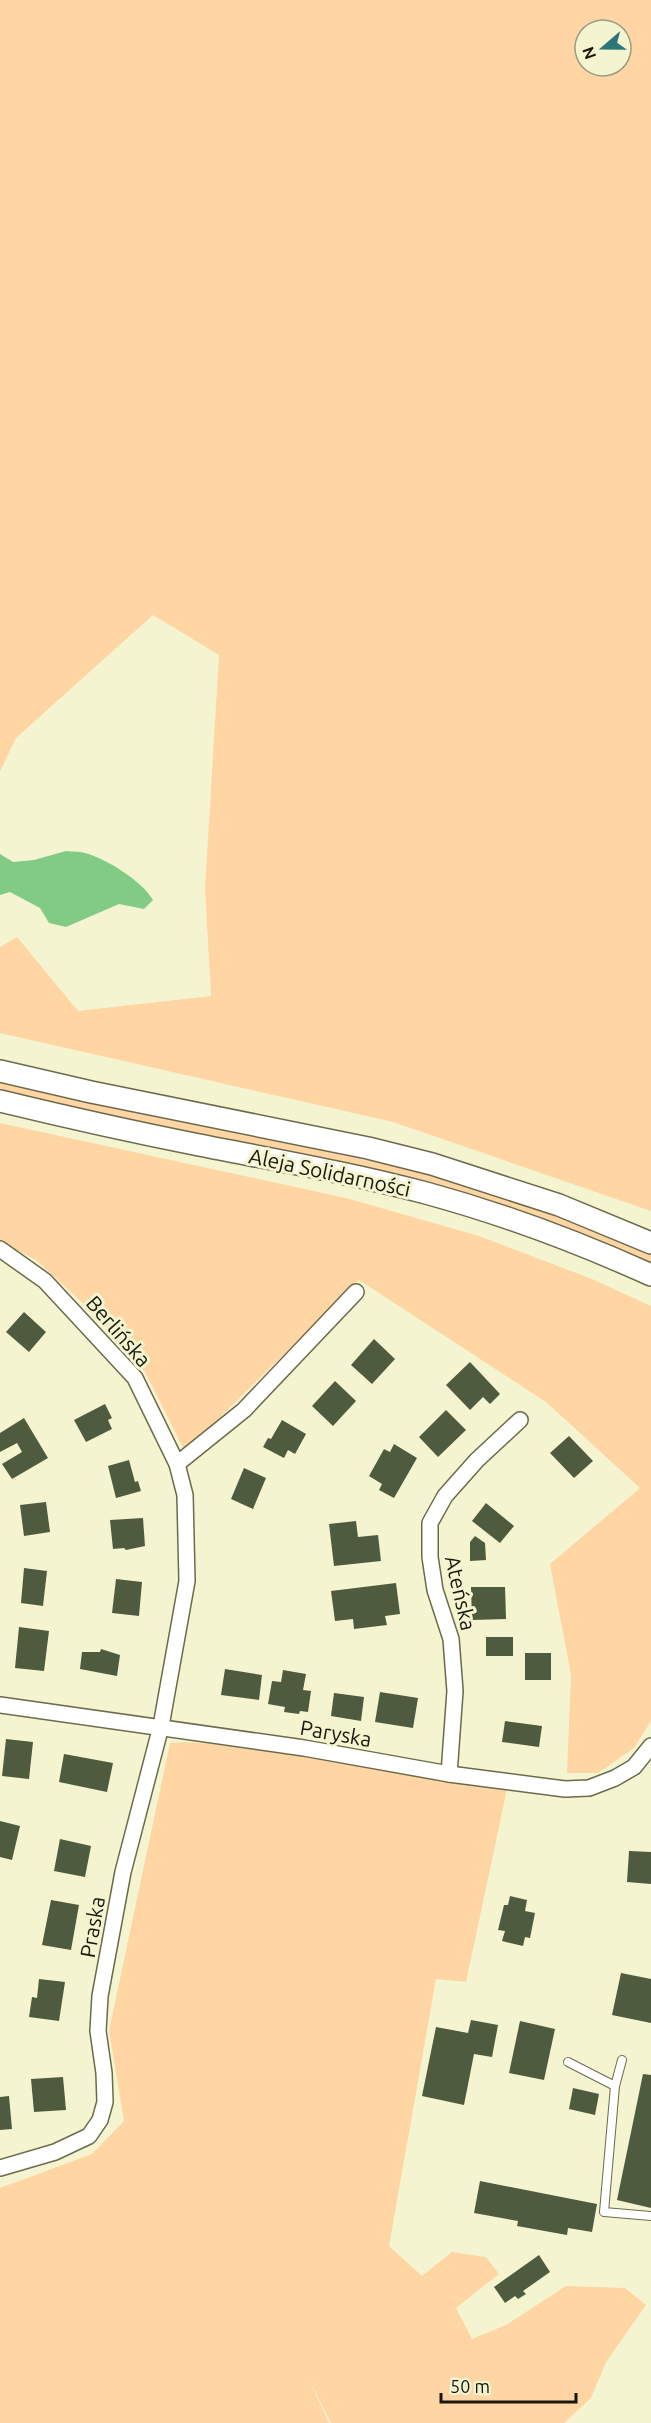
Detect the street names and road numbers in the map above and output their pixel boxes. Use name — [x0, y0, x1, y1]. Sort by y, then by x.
street label: Aleja Solidarności — [247, 1143, 413, 1201]
street label: Berlińska — [82, 1291, 156, 1371]
street label: Ateńska — [441, 1553, 481, 1633]
street label: Paryska — [298, 1715, 374, 1751]
street label: Praska — [75, 1894, 109, 1960]

